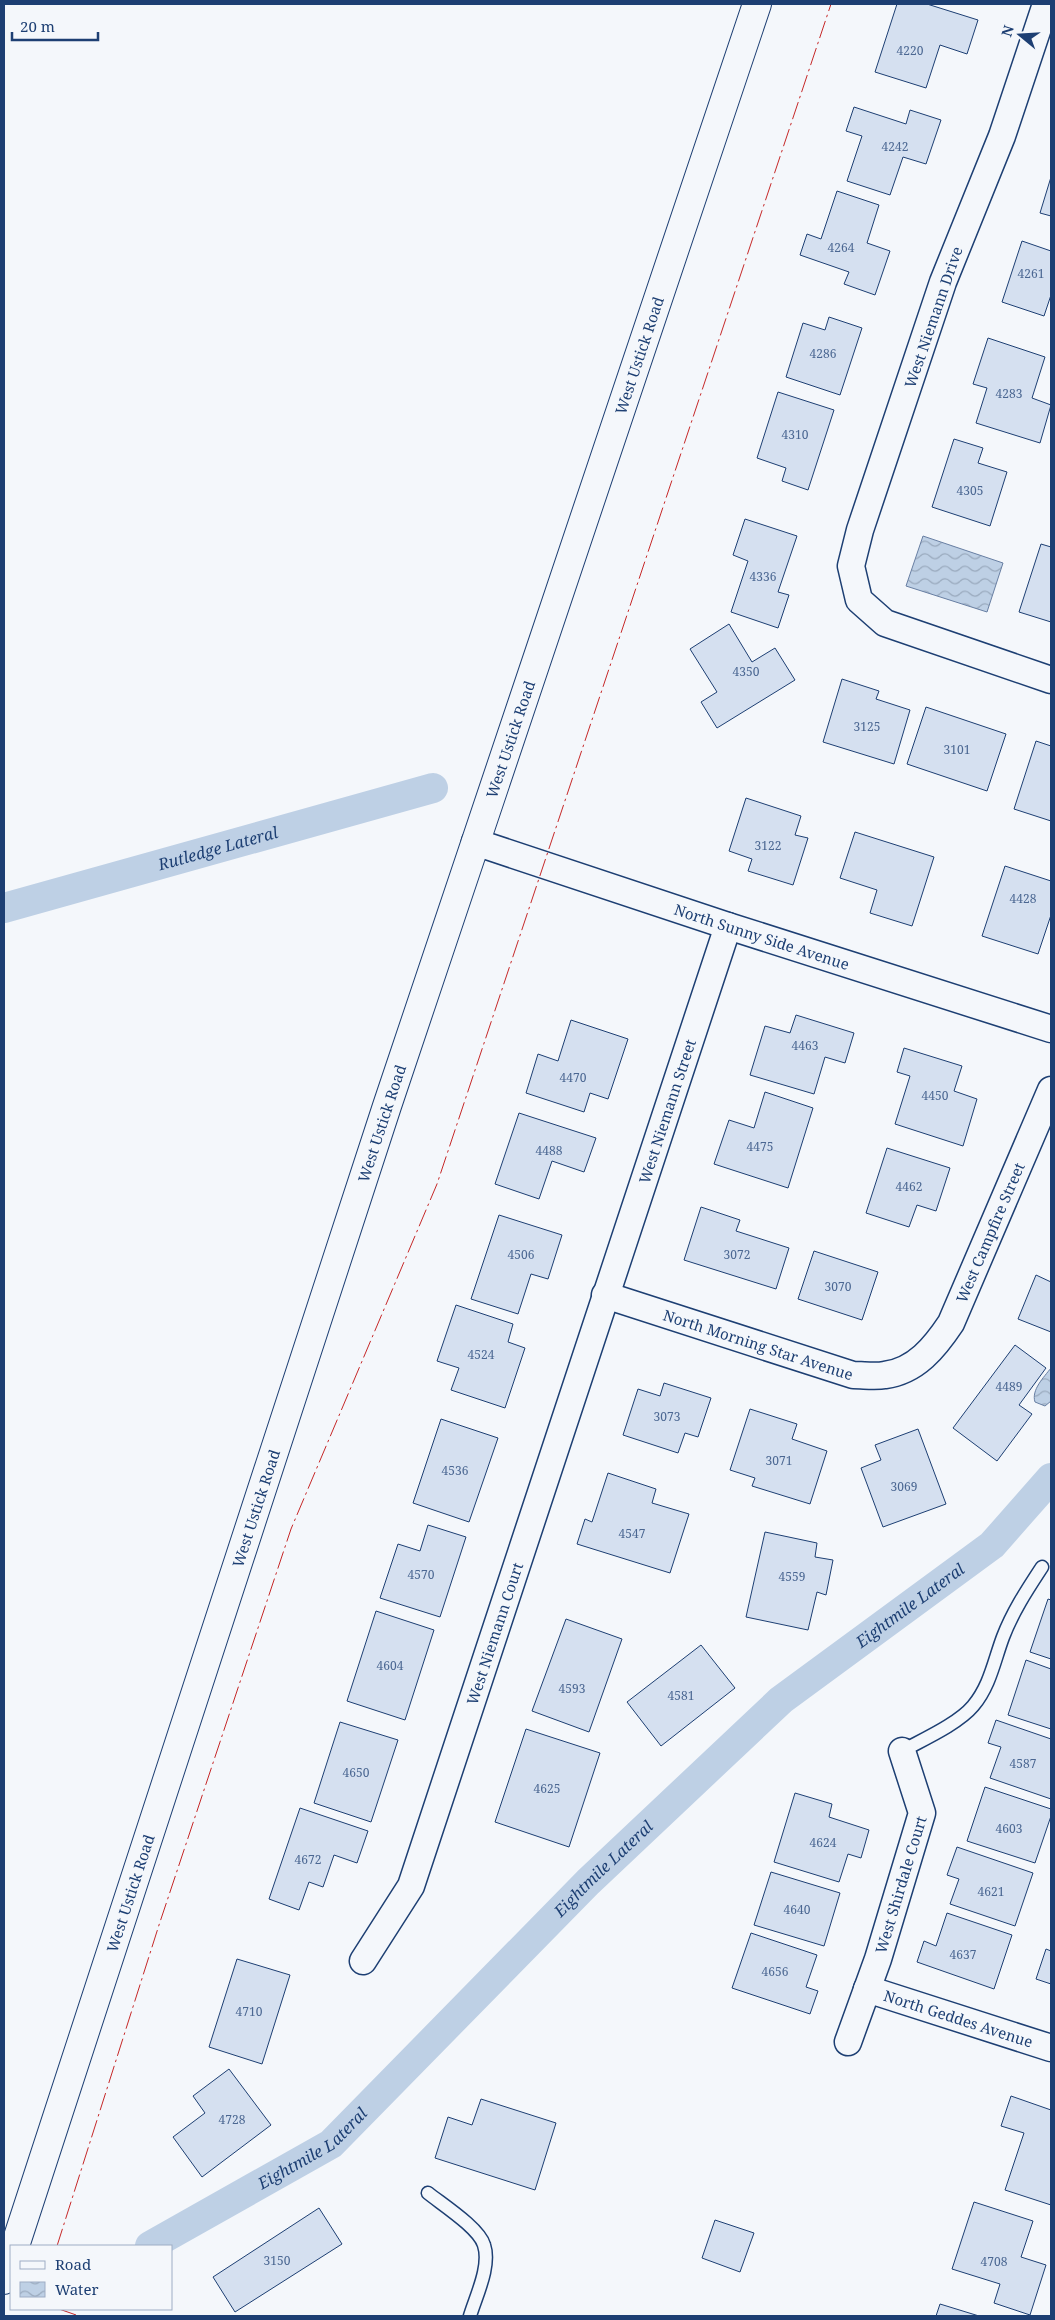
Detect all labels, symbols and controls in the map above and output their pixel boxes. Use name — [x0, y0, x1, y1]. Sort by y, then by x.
scale bar — [12, 10, 99, 42]
north arrow — [995, 10, 1045, 60]
text: 20 m — [20, 16, 55, 36]
text: N — [996, 23, 1018, 39]
house number: 4220 — [897, 42, 924, 59]
house number: 4242 — [882, 138, 908, 155]
house number: 4264 — [828, 239, 855, 256]
street label: West Niemann Drive — [899, 244, 967, 390]
house number: 4261 — [1018, 265, 1044, 282]
street label: West Ustick Road — [610, 294, 668, 417]
house number: 4286 — [810, 345, 837, 362]
house number: 4283 — [996, 385, 1023, 402]
house number: 4310 — [782, 426, 809, 443]
house number: 4305 — [957, 482, 983, 499]
house number: 4336 — [750, 568, 777, 585]
house number: 4350 — [733, 663, 760, 680]
street label: West Ustick Road — [481, 678, 539, 801]
house number: 3125 — [854, 718, 880, 735]
house number: 3101 — [944, 741, 970, 758]
water label: Rutledge Lateral — [154, 821, 280, 876]
house number: 3122 — [755, 837, 781, 854]
house number: 4428 — [1010, 890, 1037, 907]
street label: North Sunny Side Avenue — [672, 899, 852, 974]
street label: West Niemann Street — [634, 1036, 700, 1186]
house number: 4463 — [792, 1037, 819, 1054]
street label: West Ustick Road — [353, 1062, 410, 1185]
house number: 4470 — [560, 1069, 587, 1086]
house number: 4450 — [922, 1087, 949, 1104]
house number: 4475 — [747, 1138, 773, 1155]
house number: 4488 — [536, 1142, 563, 1159]
street label: West Campfire Street — [951, 1159, 1029, 1306]
house number: 4462 — [896, 1178, 922, 1195]
house number: 4506 — [508, 1246, 535, 1263]
house number: 3072 — [724, 1246, 750, 1263]
house number: 3070 — [825, 1278, 852, 1295]
street label: North Morning Star Avenue — [661, 1304, 856, 1384]
house number: 4524 — [468, 1346, 495, 1363]
house number: 4489 — [996, 1378, 1022, 1395]
house number: 3073 — [654, 1408, 681, 1425]
street label: West Ustick Road — [227, 1447, 284, 1570]
house number: 3071 — [766, 1452, 792, 1469]
house number: 4536 — [442, 1462, 469, 1479]
house number: 3069 — [891, 1478, 917, 1495]
house number: 4547 — [619, 1525, 646, 1542]
water label: Eightmile Lateral — [850, 1558, 969, 1653]
street label: West Niemann Court — [462, 1560, 527, 1707]
house number: 4570 — [408, 1566, 435, 1583]
house number: 4559 — [779, 1568, 805, 1585]
house number: 4604 — [377, 1657, 404, 1674]
house number: 4593 — [559, 1680, 586, 1697]
house number: 4581 — [668, 1687, 694, 1704]
house number: 4587 — [1010, 1755, 1037, 1772]
house number: 4650 — [343, 1764, 370, 1781]
house number: 4625 — [534, 1780, 560, 1797]
street label: West Shirdale Court — [870, 1813, 931, 1956]
water label: Eightmile Lateral — [548, 1816, 658, 1922]
house number: 4603 — [996, 1820, 1023, 1837]
street label: West Ustick Road — [102, 1832, 159, 1955]
house number: 4624 — [810, 1834, 837, 1851]
house number: 4672 — [295, 1851, 321, 1868]
house number: 4621 — [978, 1883, 1004, 1900]
house number: 4640 — [784, 1901, 811, 1918]
house number: 4637 — [950, 1946, 977, 1963]
house number: 4656 — [762, 1963, 789, 1980]
street label: North Geddes Avenue — [881, 1985, 1035, 2052]
house number: 4710 — [236, 2003, 263, 2020]
water label: Eightmile Lateral — [253, 2103, 372, 2195]
house number: 4728 — [219, 2111, 246, 2128]
legend — [10, 2245, 172, 2310]
house number: 3150 — [264, 2252, 291, 2269]
house number: 4708 — [981, 2253, 1008, 2270]
text: Road — [55, 2254, 91, 2274]
text: Water — [55, 2279, 98, 2299]

